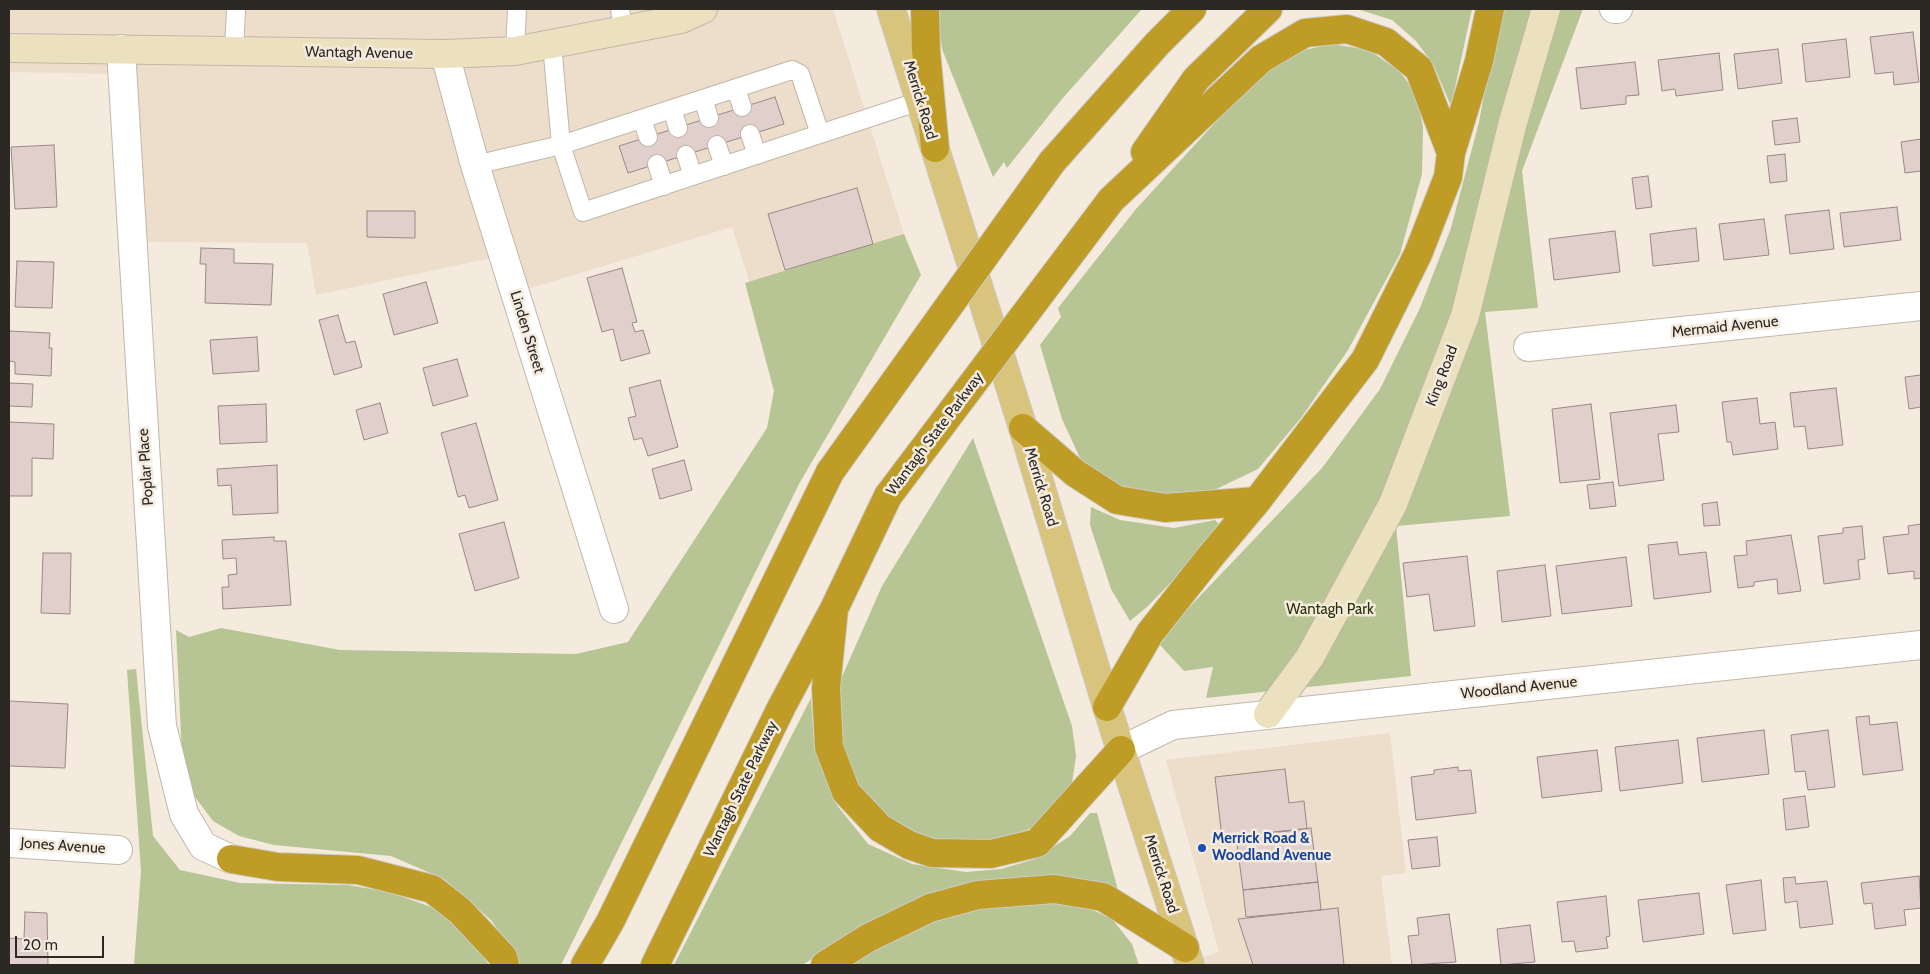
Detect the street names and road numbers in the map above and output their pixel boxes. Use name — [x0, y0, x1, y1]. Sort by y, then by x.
street label: Wantagh Avenue — [305, 43, 413, 63]
street label: Merrick Road — [899, 58, 941, 142]
street label: Linden Street — [506, 289, 548, 375]
street label: Mermaid Avenue — [1671, 312, 1779, 342]
street label: King Road — [1422, 343, 1462, 409]
street label: Wantagh State Parkway — [883, 369, 987, 499]
street label: Poplar Place — [134, 428, 158, 506]
street label: Merrick Road — [1020, 445, 1062, 529]
street label: Woodland Avenue — [1460, 673, 1578, 703]
street label: Wantagh State Parkway — [700, 718, 782, 860]
street label: Merrick Road — [1140, 832, 1182, 916]
street label: Jones Avenue — [20, 834, 106, 858]

